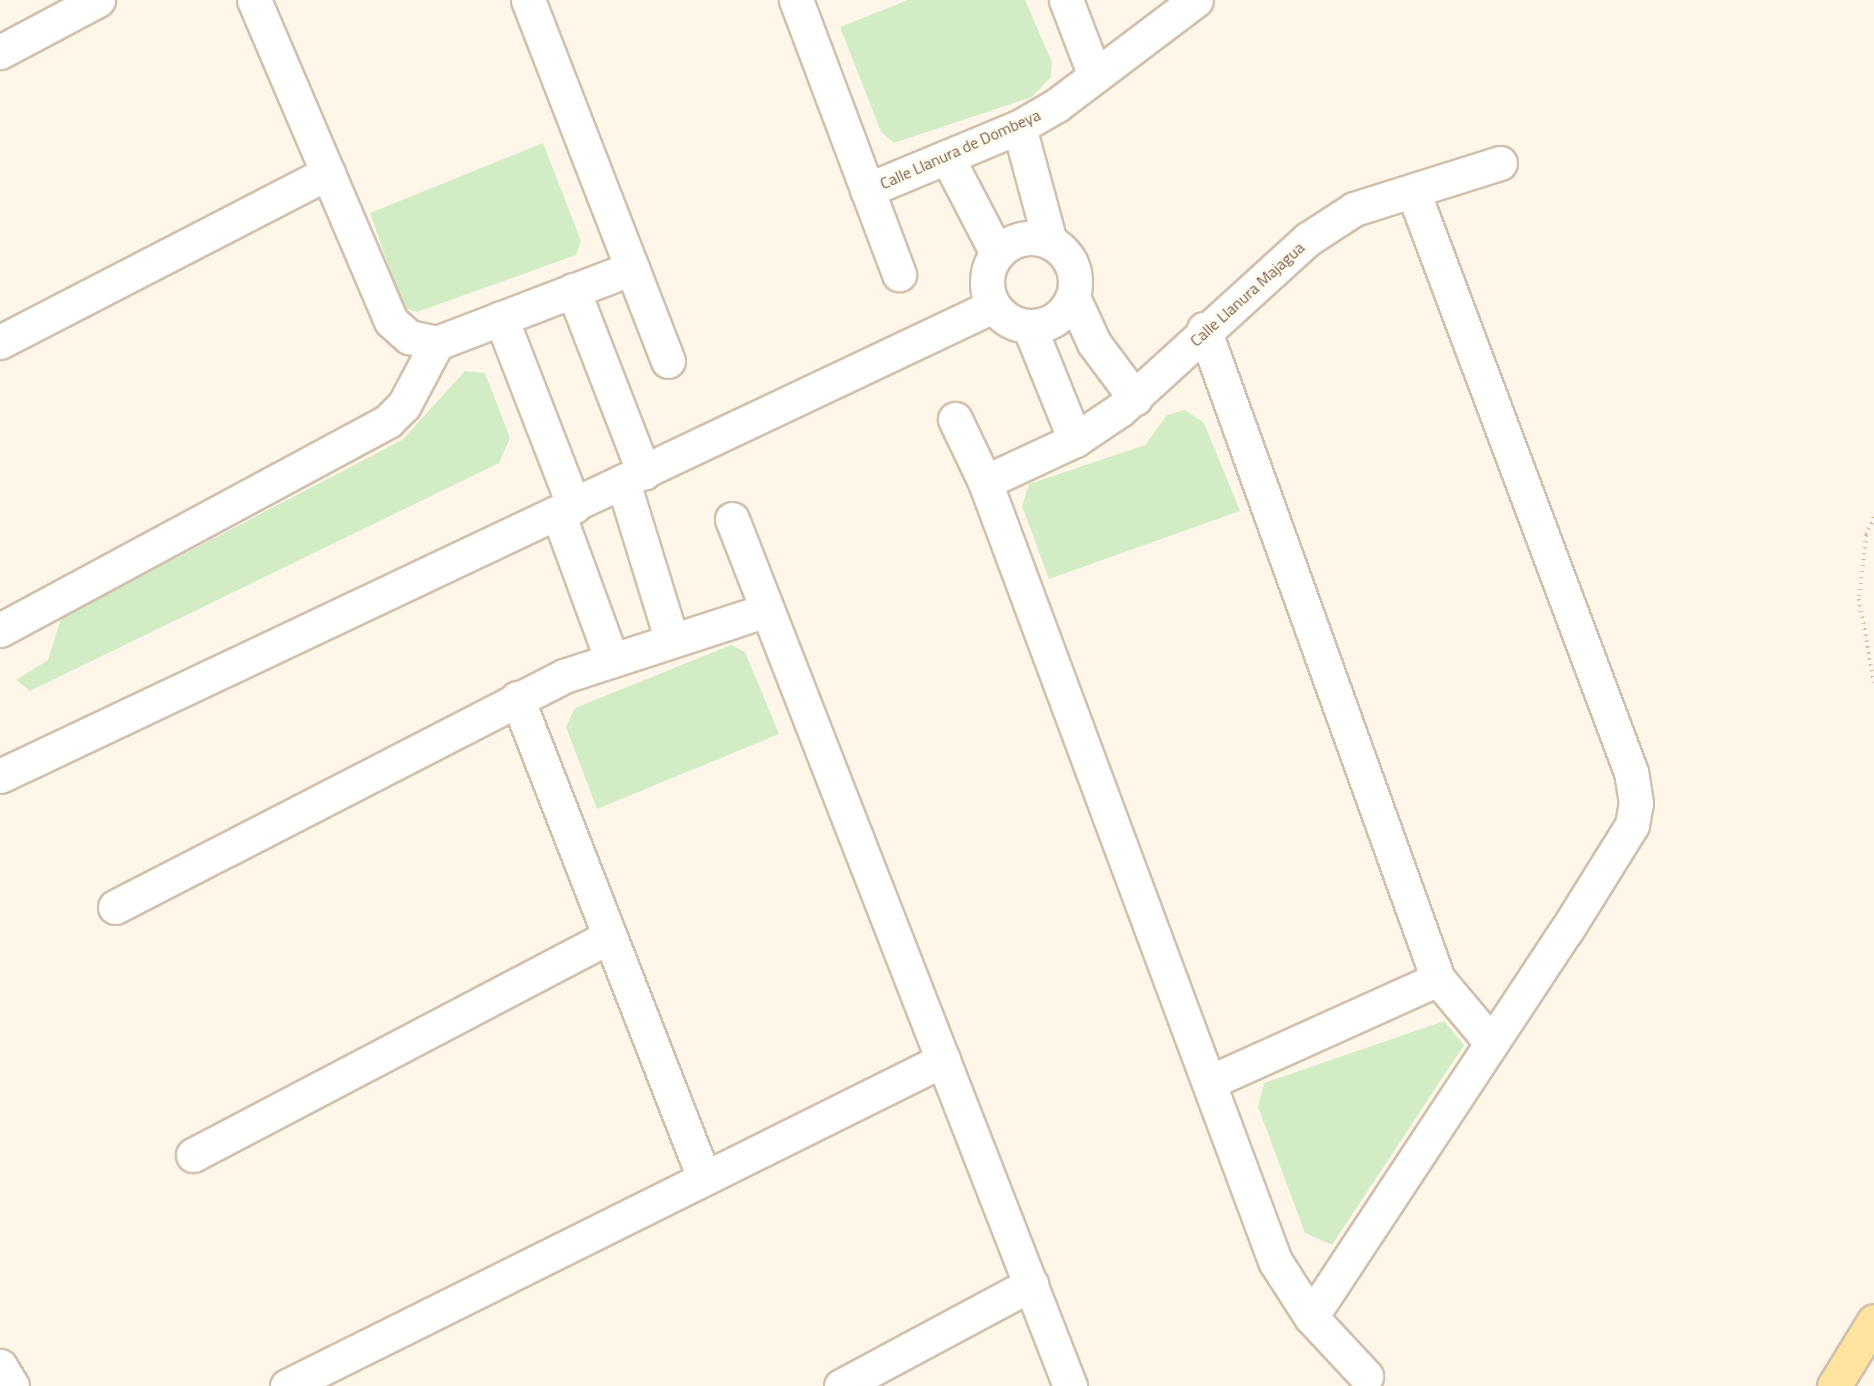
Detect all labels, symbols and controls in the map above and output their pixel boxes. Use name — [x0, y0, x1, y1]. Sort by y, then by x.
street label: Calle Llanura de Dombeya — [877, 105, 1043, 193]
street label: Calle Llanura Majagua — [1186, 238, 1308, 350]

